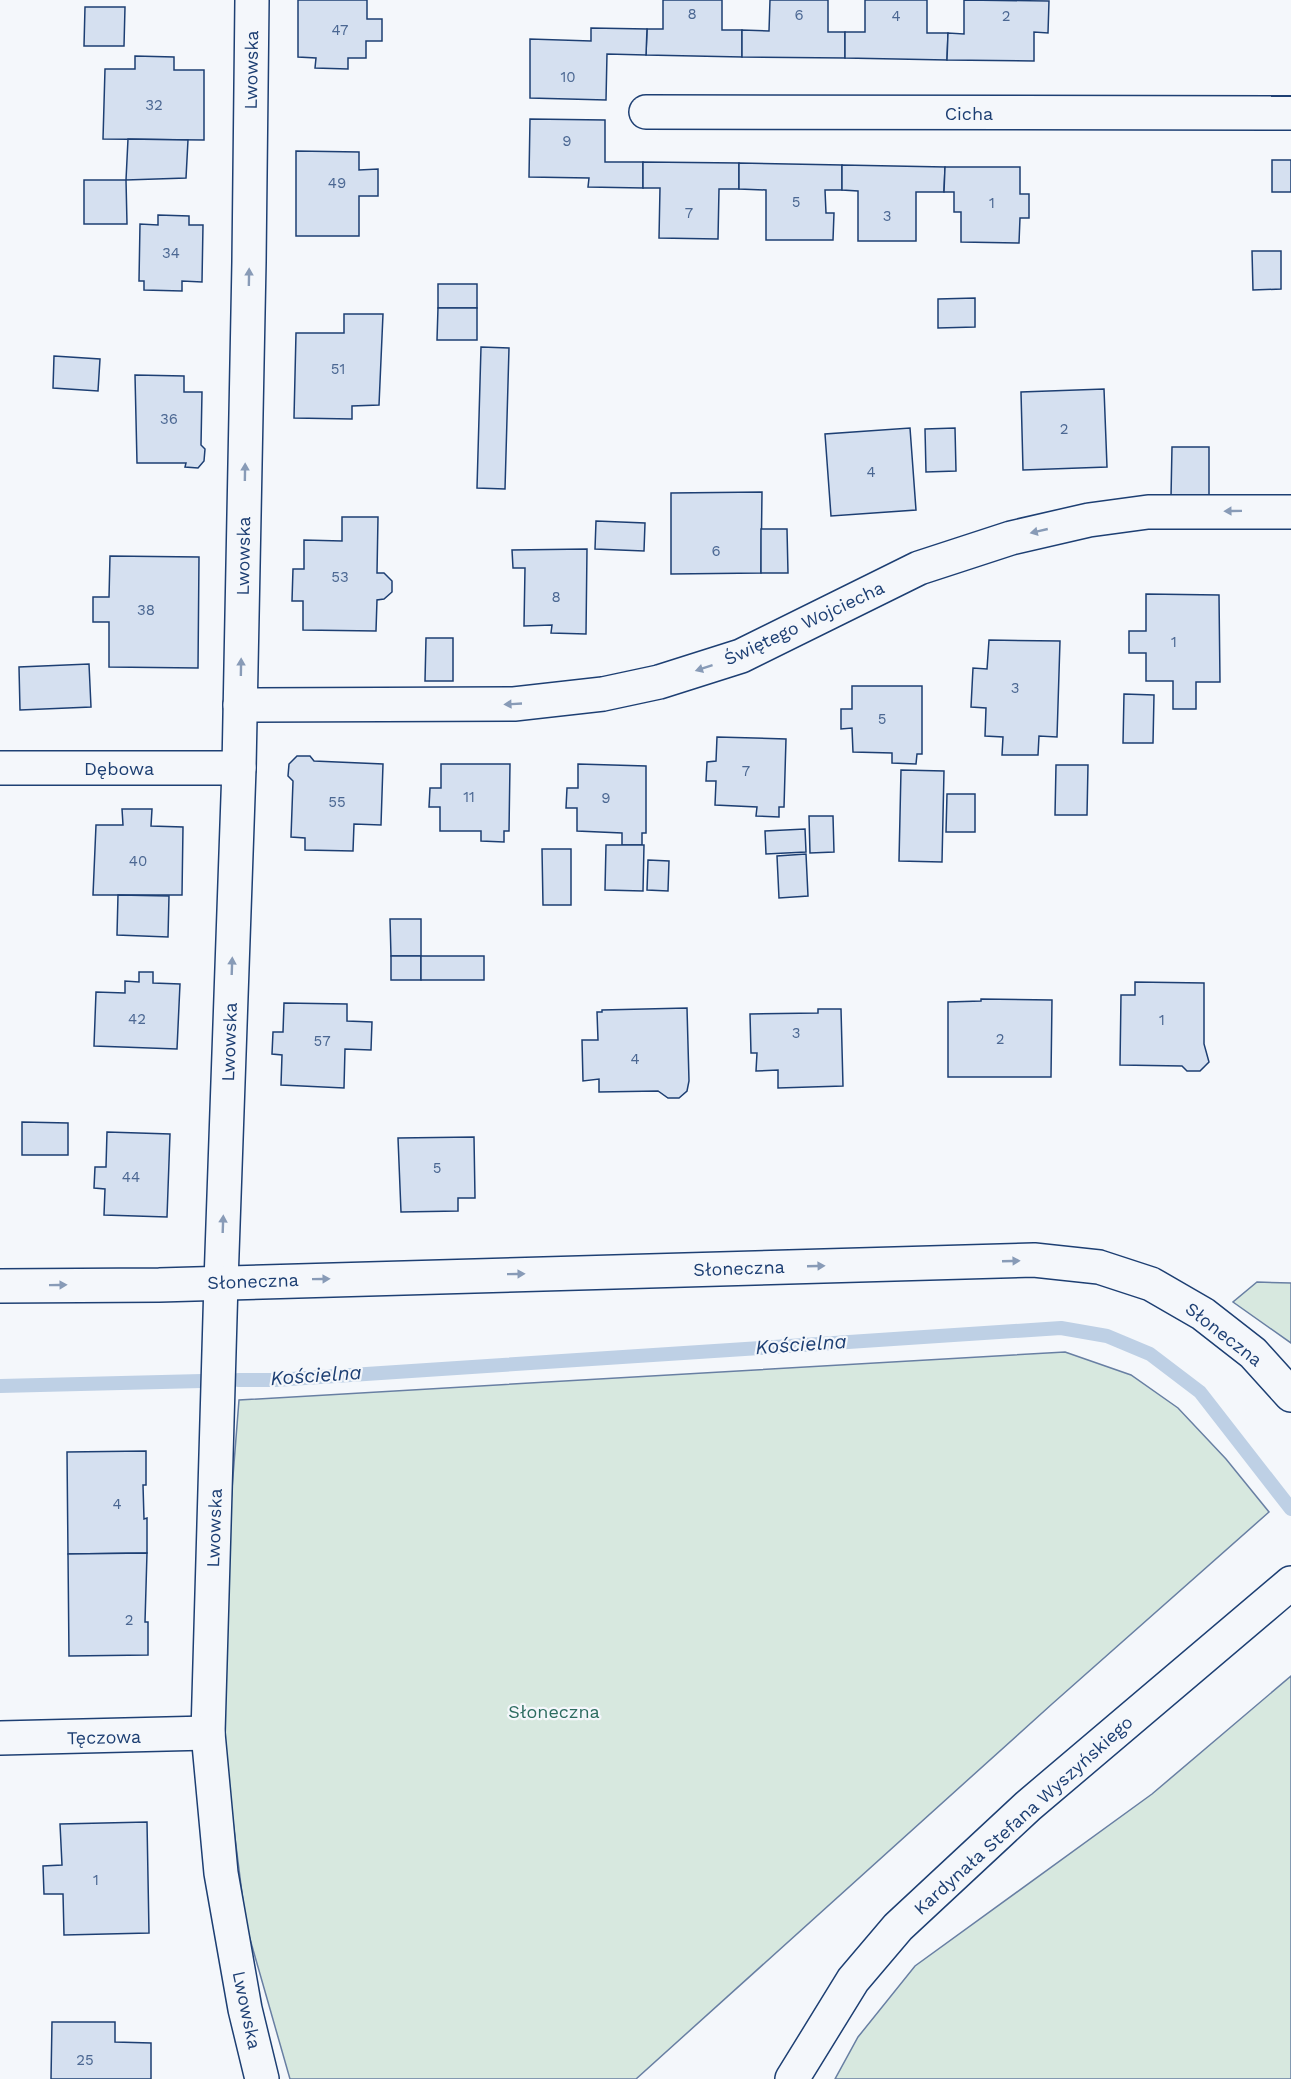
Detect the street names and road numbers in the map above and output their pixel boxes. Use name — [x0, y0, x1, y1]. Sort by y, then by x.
street label: Lwowska — [240, 30, 262, 110]
street label: Cicha — [945, 103, 993, 124]
street label: Lwowska — [232, 516, 254, 596]
street label: Świętego Wojciecha — [721, 577, 887, 669]
street label: Dębowa — [84, 758, 154, 779]
street label: Lwowska — [217, 1002, 241, 1082]
street label: Słoneczna — [693, 1256, 785, 1280]
street label: Słoneczna — [207, 1269, 299, 1293]
street label: Słoneczna — [1181, 1298, 1267, 1370]
street label: Lwowska — [202, 1488, 226, 1568]
street label: Kardynała Stefana Wyszyńskiego — [909, 1711, 1137, 1919]
street label: Tęczowa — [67, 1726, 141, 1748]
street label: Lwowska — [228, 1969, 266, 2051]

